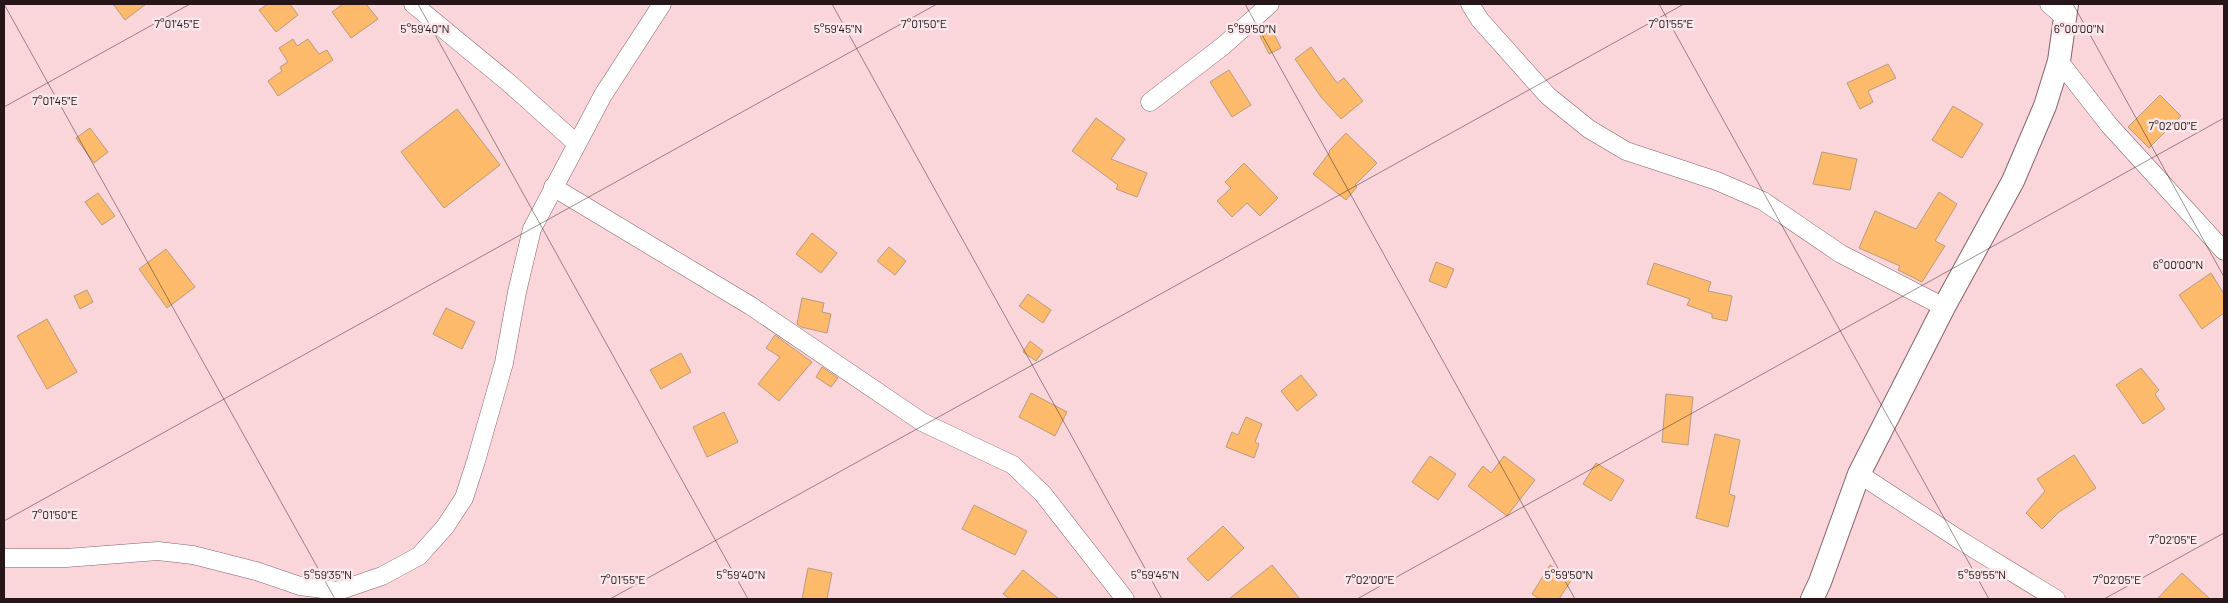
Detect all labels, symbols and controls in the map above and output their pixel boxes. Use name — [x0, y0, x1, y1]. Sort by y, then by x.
text: 7°01'45"E — [154, 16, 200, 30]
text: 7°01'50"E — [901, 16, 947, 30]
text: 7°01'55"E — [1648, 16, 1694, 30]
text: 5°59'40"N — [400, 21, 450, 35]
text: 5°59'45"N — [814, 21, 862, 35]
text: 5°59'50"N — [1228, 21, 1276, 35]
text: 6°00'00"N — [2054, 21, 2104, 35]
text: 7°01'45"E — [32, 93, 78, 107]
text: 7°02'00"E — [2148, 118, 2198, 132]
text: 6°00'00"N — [2153, 257, 2203, 271]
text: 7°01'50"E — [32, 507, 78, 521]
text: 7°02'05"E — [2149, 532, 2197, 546]
text: 5°59'35"N — [304, 567, 352, 581]
text: 5°59'40"N — [716, 567, 766, 581]
text: 5°59'45"N — [1131, 567, 1179, 581]
text: 5°59'50"N — [1545, 567, 1593, 581]
text: 5°59'55"N — [1958, 567, 2006, 581]
text: 7°01'55"E — [600, 572, 646, 586]
text: 7°02'00"E — [1345, 572, 1395, 586]
text: 7°02'05"E — [2093, 572, 2141, 586]

